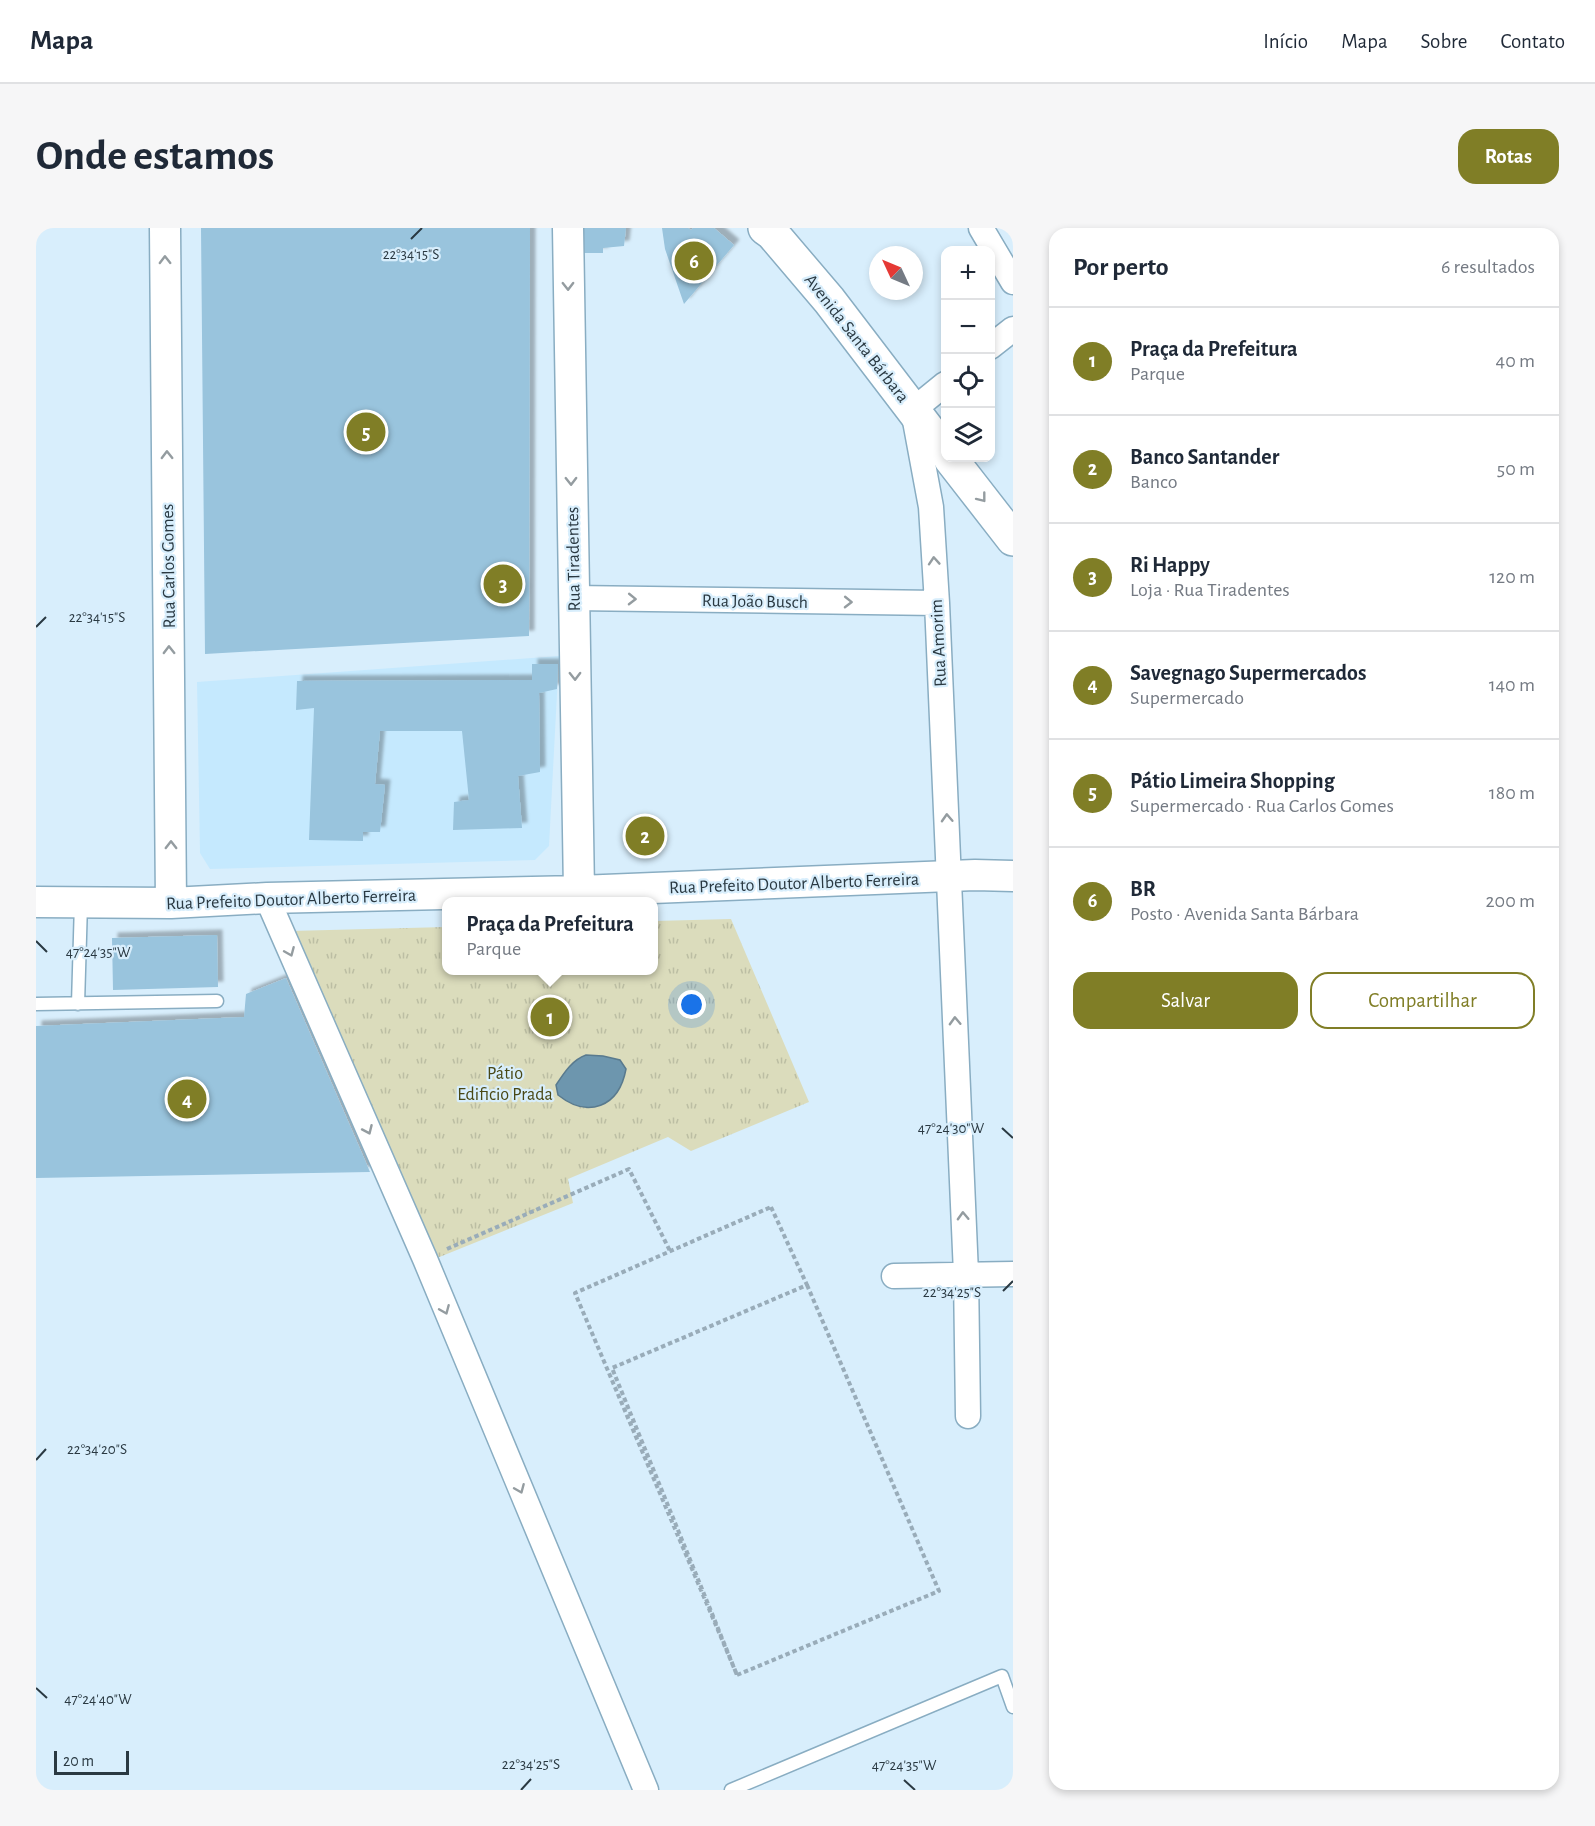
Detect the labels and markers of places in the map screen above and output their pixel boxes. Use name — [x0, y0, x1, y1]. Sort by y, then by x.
pin: 6 — [674, 238, 714, 284]
pin: 5 — [346, 410, 386, 454]
pin: 3 — [484, 562, 522, 606]
pin: 2 — [626, 814, 664, 858]
pin: 1 — [530, 994, 570, 1040]
pin: 4 — [168, 1076, 206, 1122]

